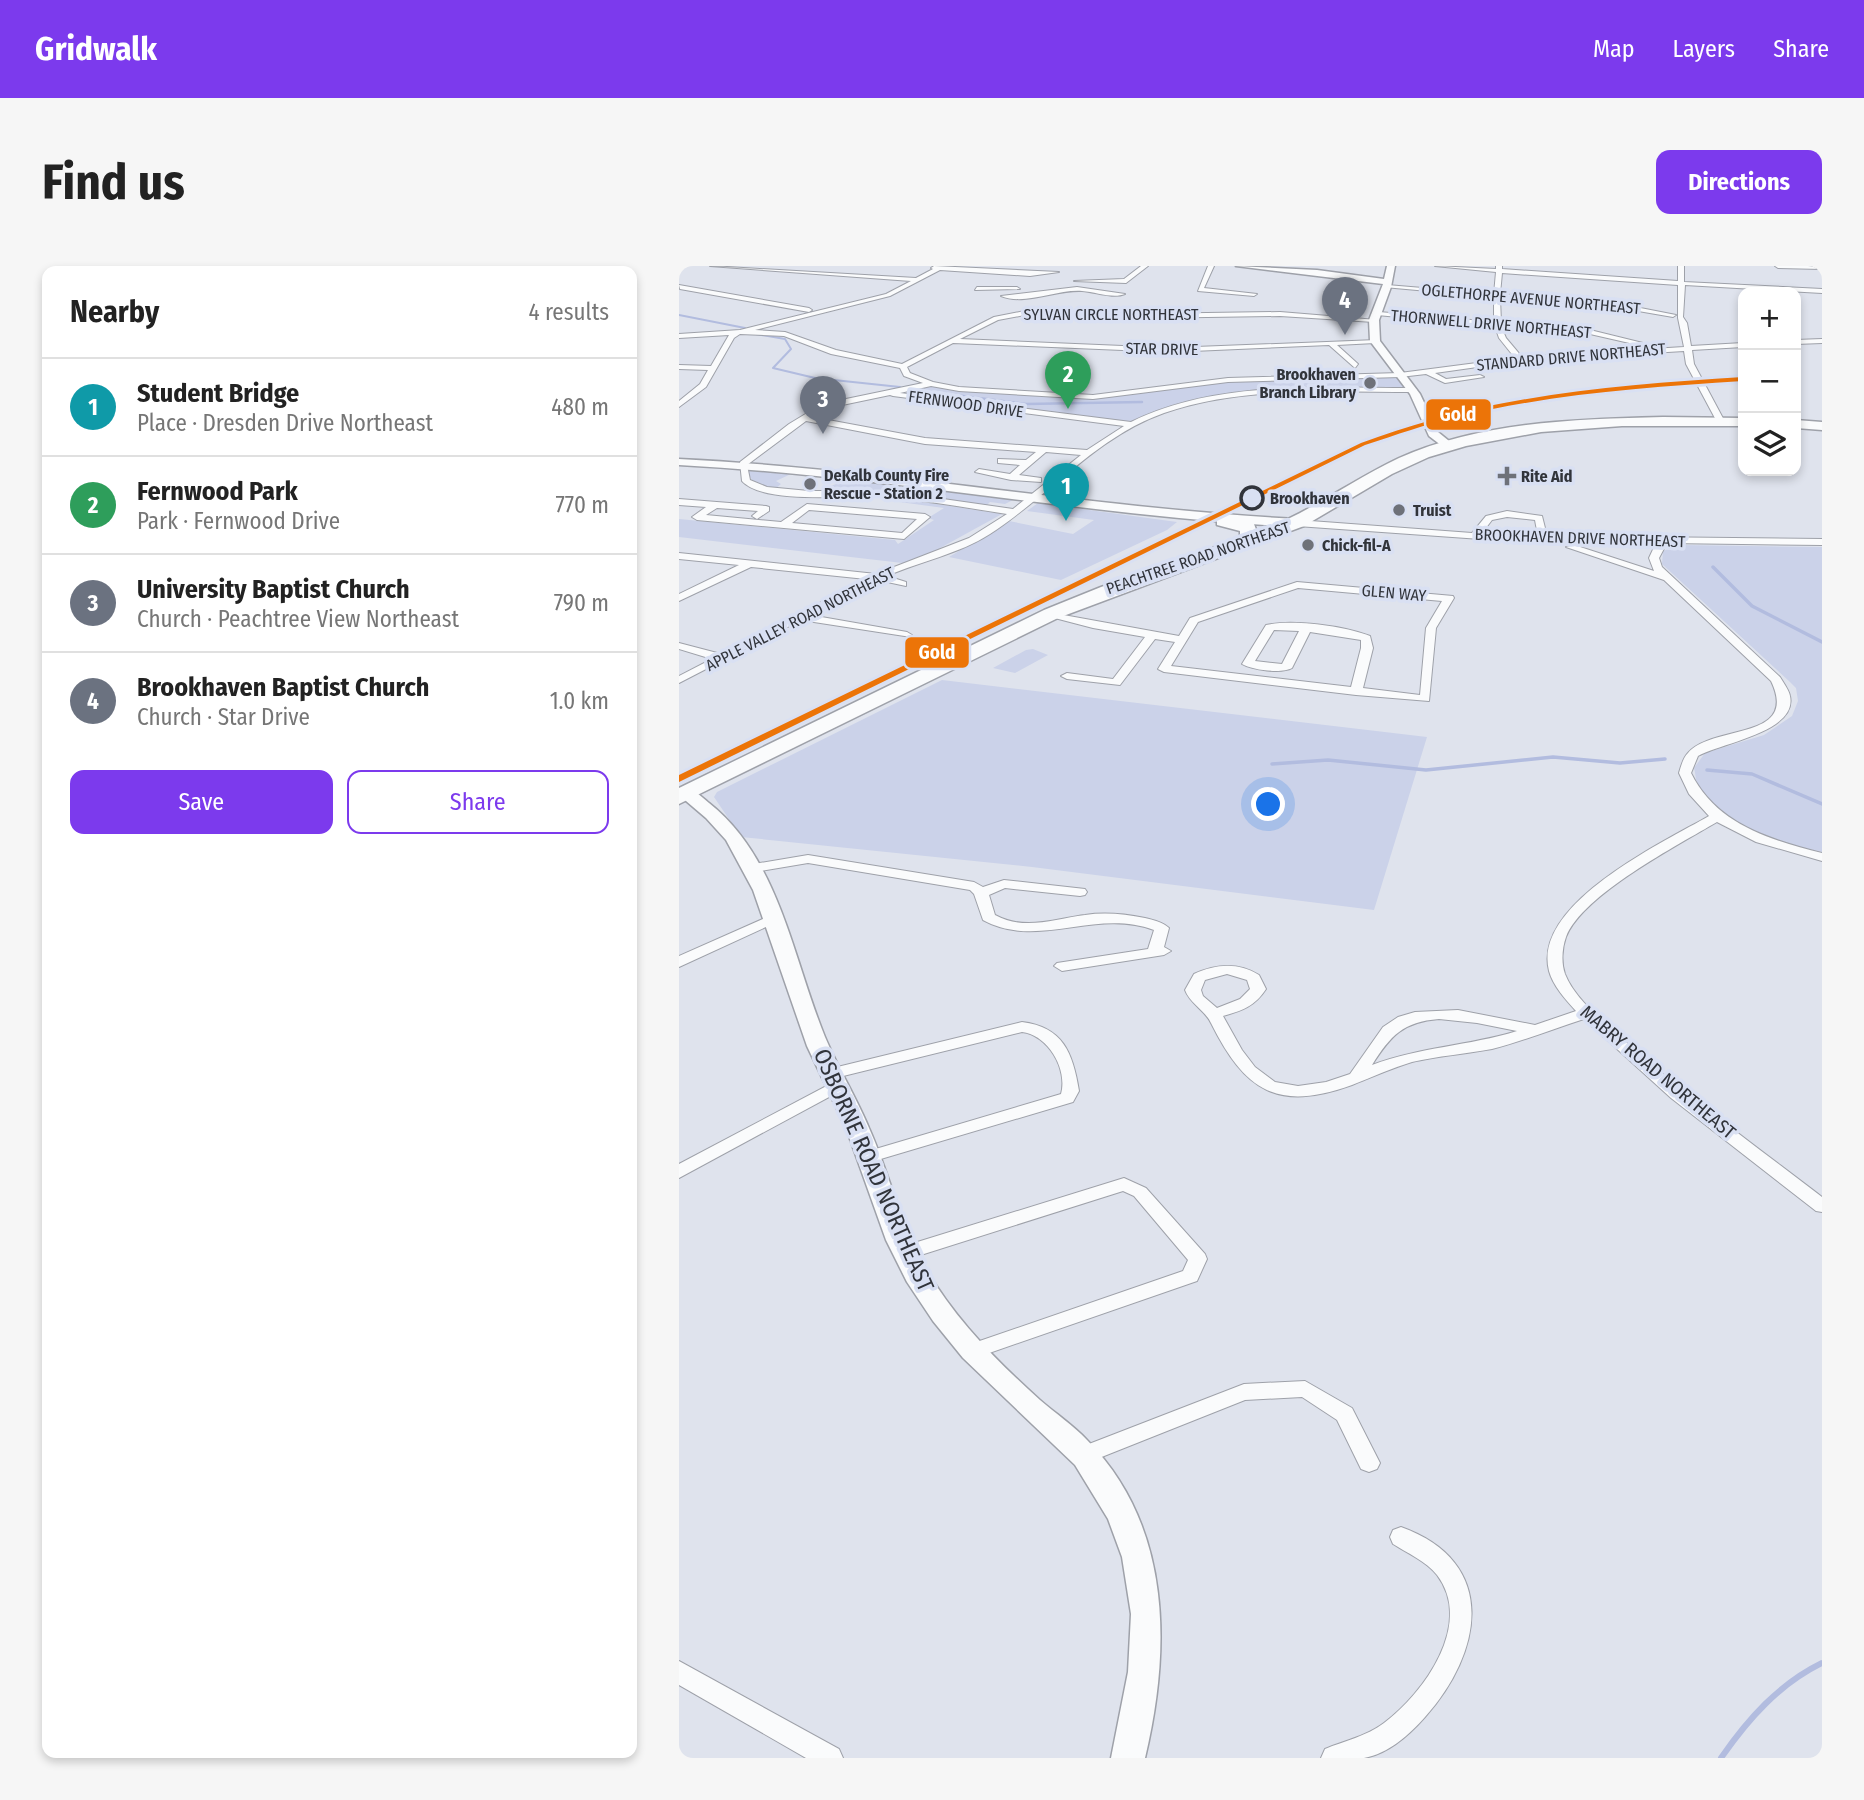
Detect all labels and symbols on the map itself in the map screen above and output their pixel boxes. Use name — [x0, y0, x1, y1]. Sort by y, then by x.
pin: 4 — [1322, 277, 1368, 335]
street label: OGLETHORPE AVENUE NORTHEAST — [1421, 280, 1642, 318]
street label: SYLVAN CIRCLE NORTHEAST — [1024, 305, 1199, 324]
street label: THORNWELL DRIVE NORTHEAST — [1390, 306, 1592, 342]
street label: STAR DRIVE — [1125, 339, 1199, 359]
street label: STANDARD DRIVE NORTHEAST — [1476, 339, 1667, 375]
pin: 2 — [1045, 351, 1091, 409]
place label: Brookhaven Branch Library — [1260, 365, 1356, 402]
marker: Brookhaven Branch Library — [1362, 375, 1378, 391]
pin: 3 — [800, 376, 846, 434]
street label: FERNWOOD DRIVE — [907, 387, 1025, 421]
line badge: Gold — [1425, 398, 1492, 431]
text: Gold — [1440, 403, 1476, 426]
pin: 1 — [1043, 463, 1089, 521]
place label: DeKalb County Fire Rescue - Station 2 — [824, 466, 949, 503]
place label: Rite Aid — [1521, 467, 1572, 486]
marker: Rite Aid — [1499, 468, 1515, 484]
marker: DeKalb County Fire Rescue - Station 2 — [802, 476, 818, 492]
marker: Brookhaven — [1240, 486, 1264, 510]
place label: Brookhaven — [1270, 489, 1350, 508]
place label: Truist — [1413, 501, 1452, 520]
marker: Truist — [1391, 502, 1407, 518]
street label: PEACHTREE ROAD NORTHEAST — [1104, 517, 1293, 598]
street label: BROOKHAVEN DRIVE NORTHEAST — [1474, 525, 1686, 551]
place label: Chick-fil-A — [1322, 536, 1391, 555]
marker: Chick-fil-A — [1300, 537, 1316, 553]
street label: APPLE VALLEY ROAD NORTHEAST — [702, 563, 898, 675]
street label: GLEN WAY — [1361, 581, 1427, 605]
line badge: Gold — [904, 636, 970, 669]
text: Gold — [919, 641, 955, 664]
your location — [1251, 787, 1285, 821]
street label: MABRY ROAD NORTHEAST — [1576, 1000, 1740, 1144]
street label: OSBORNE ROAD NORTHEAST — [808, 1044, 940, 1296]

